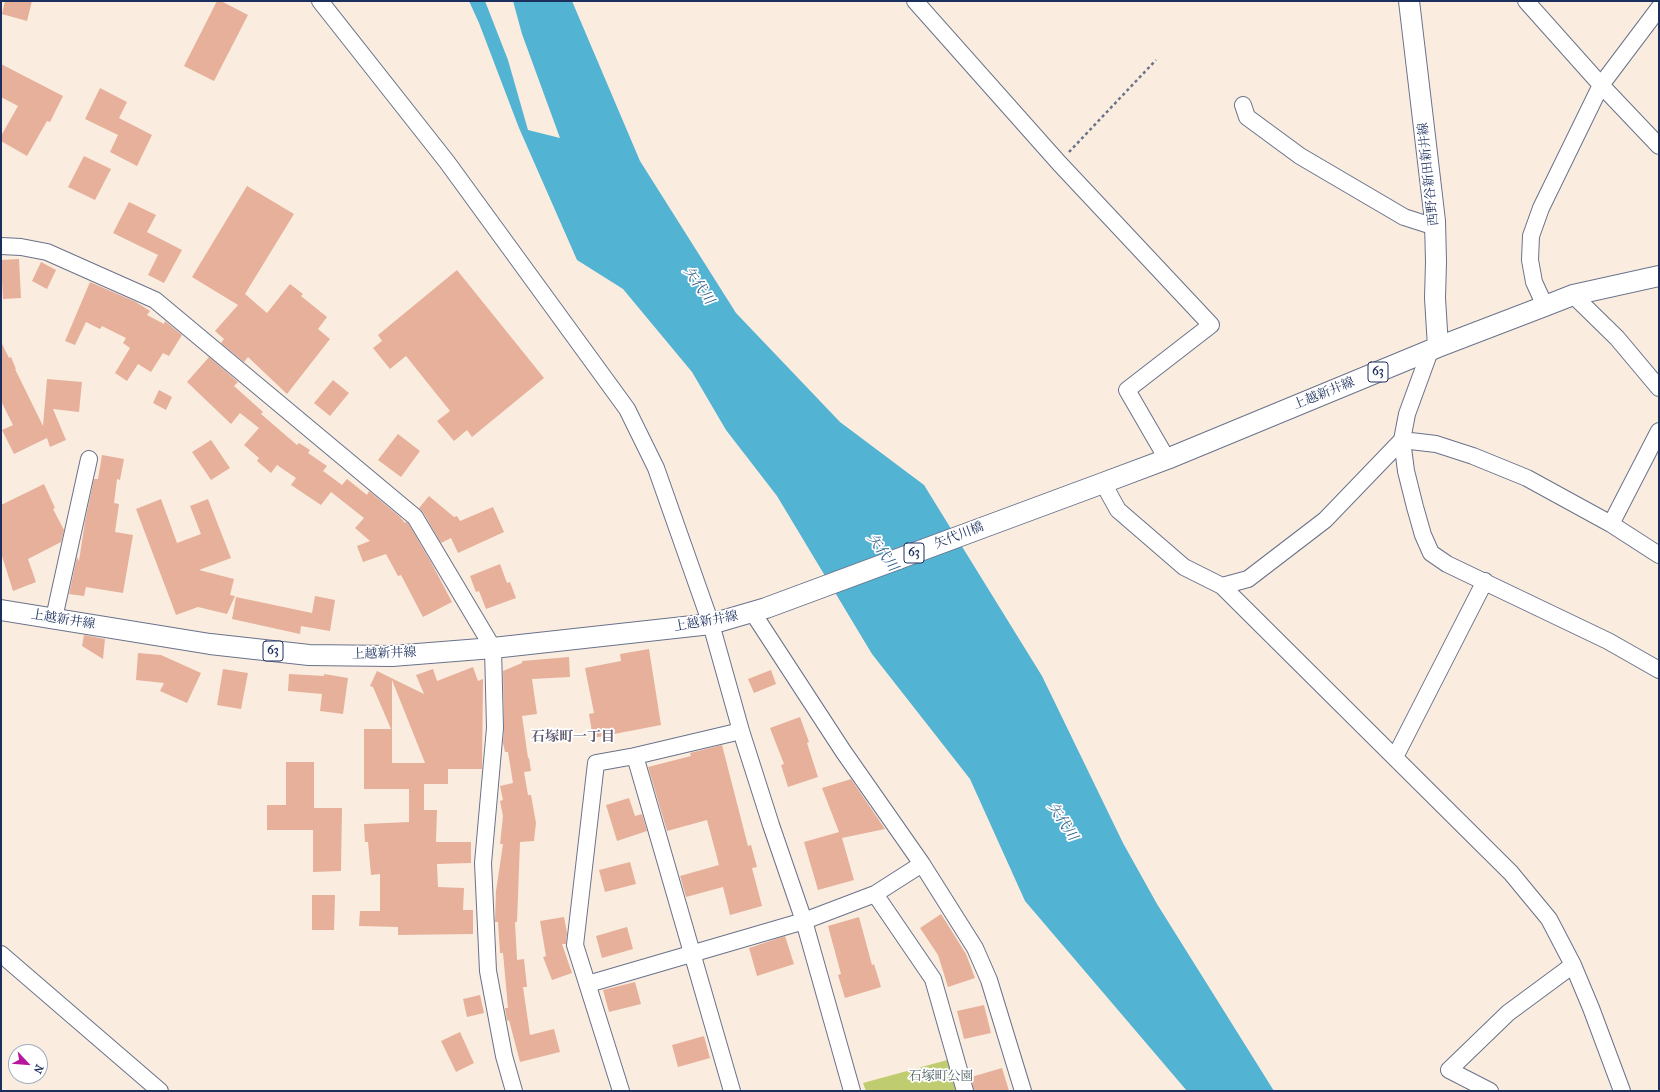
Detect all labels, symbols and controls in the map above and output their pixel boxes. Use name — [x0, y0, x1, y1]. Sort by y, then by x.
street label: 西野谷新田新井線 — [1416, 121, 1442, 227]
water label: 矢代川 — [679, 264, 717, 308]
road number: 63 — [1368, 362, 1388, 382]
street label: 上越新井線 — [1291, 375, 1357, 413]
street label: 矢代川橋 — [932, 519, 986, 553]
water label: 矢代川 — [863, 531, 901, 575]
road number: 63 — [904, 543, 924, 563]
street label: 上越新井線 — [30, 607, 96, 633]
street label: 上越新井線 — [673, 609, 739, 635]
road number: 63 — [263, 641, 283, 661]
street label: 上越新井線 — [351, 645, 417, 663]
district label: 石塚町一丁目 — [531, 730, 615, 746]
water label: 矢代川 — [1044, 800, 1080, 844]
north arrow — [8, 1044, 48, 1084]
text: N — [31, 1062, 46, 1076]
park label: 石塚町公園 — [909, 1069, 973, 1085]

